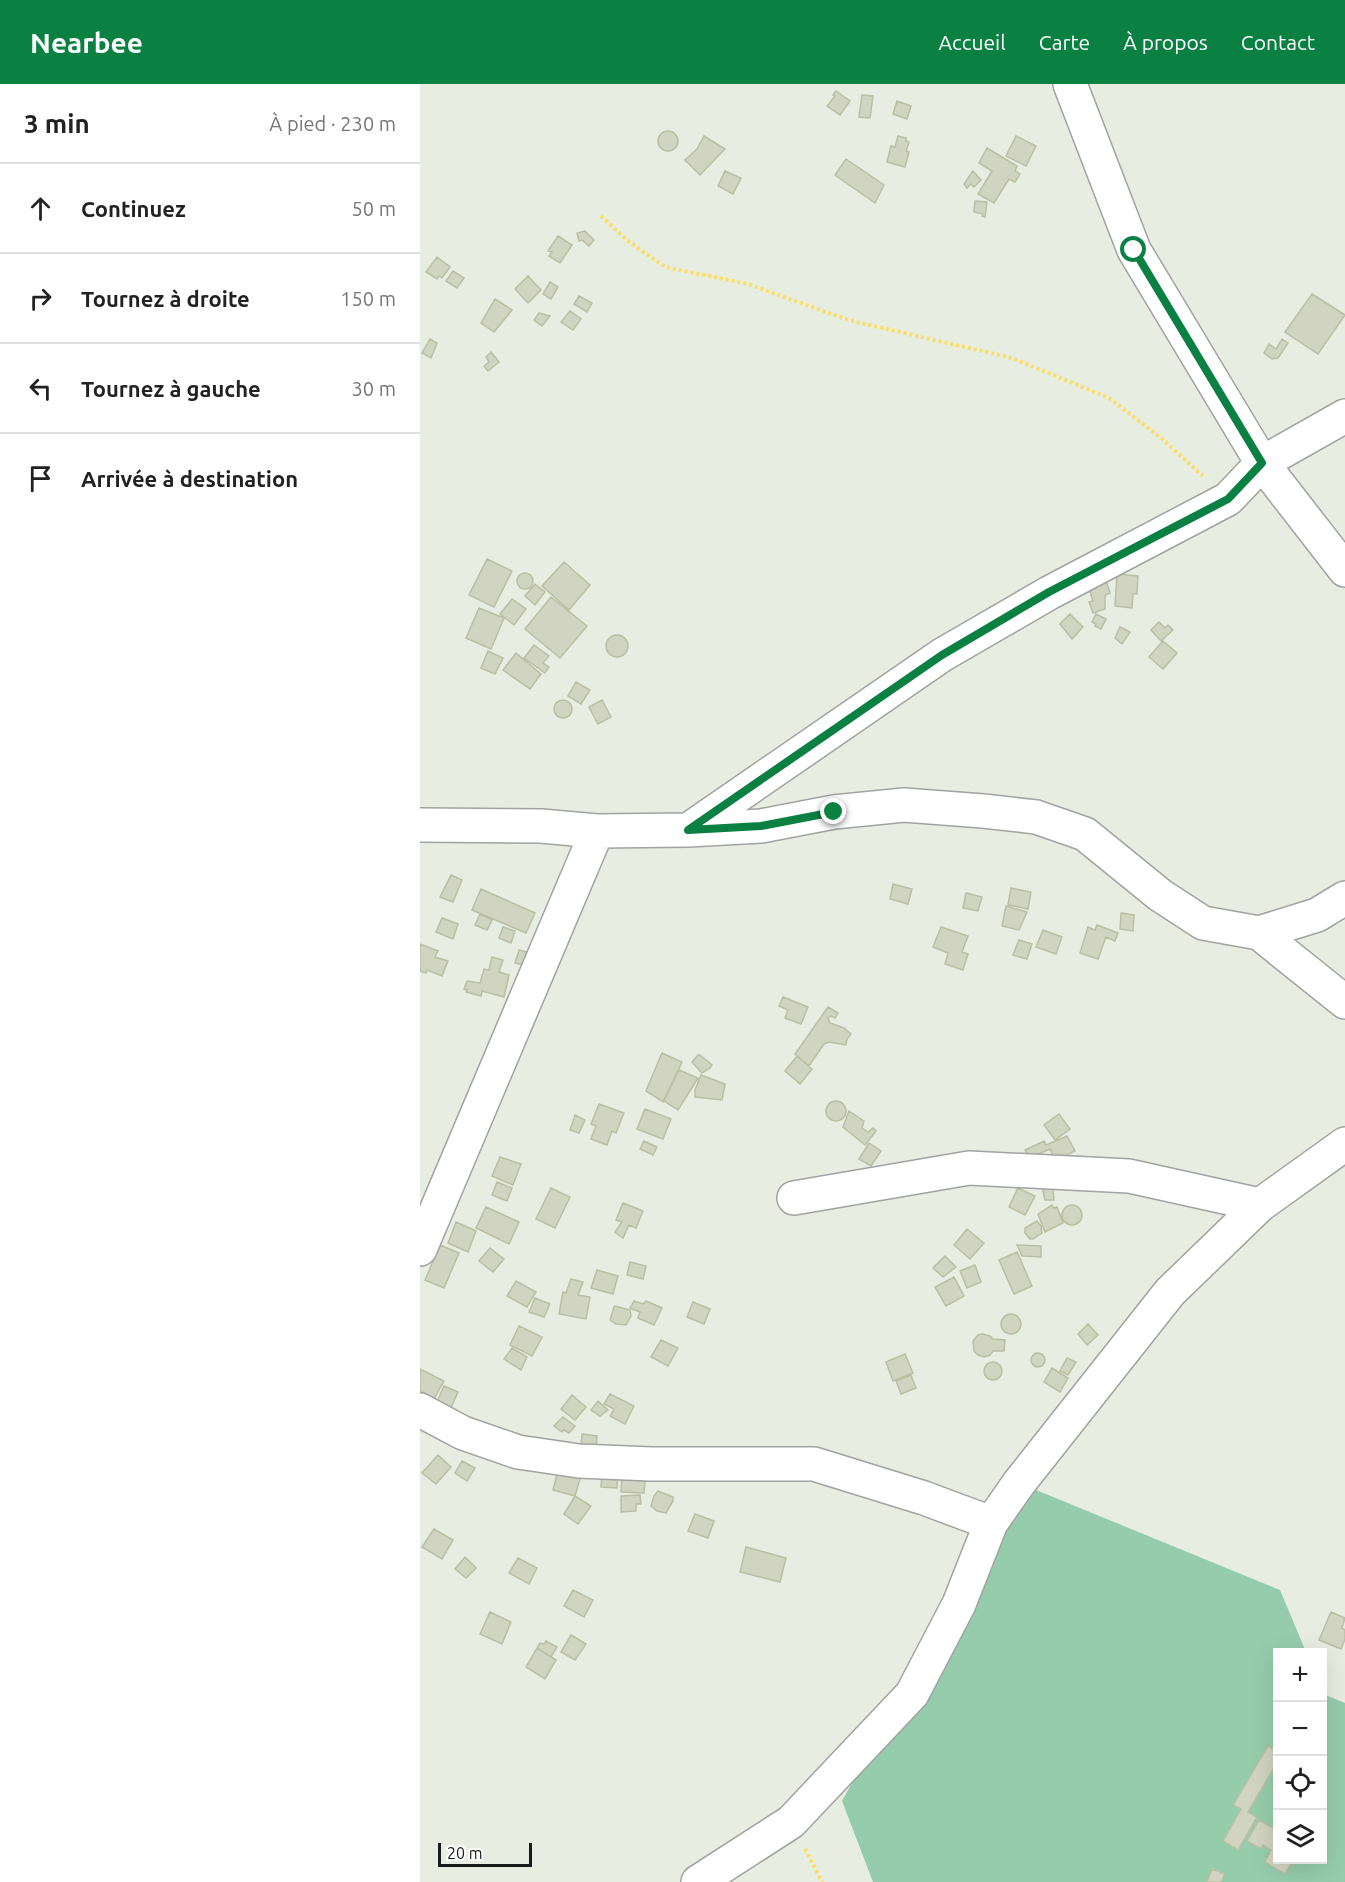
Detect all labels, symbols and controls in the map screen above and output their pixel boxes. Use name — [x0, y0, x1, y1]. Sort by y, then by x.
text: Nearbee — [30, 27, 143, 58]
text: Accueil — [938, 30, 1006, 54]
text: Carte — [1039, 30, 1090, 54]
text: À propos — [1123, 30, 1208, 54]
text: Contact — [1241, 30, 1315, 54]
text: 3 min — [24, 109, 90, 138]
text: À pied · 230 m — [269, 112, 396, 135]
icon: ahead — [24, 192, 57, 225]
text: Continuez — [81, 196, 186, 221]
text: 50 m — [352, 197, 396, 220]
route start — [1120, 236, 1146, 262]
icon: right — [24, 282, 57, 315]
text: Tournez à droite — [81, 286, 250, 311]
text: 150 m — [340, 287, 396, 310]
icon: left — [24, 372, 57, 405]
text: Tournez à gauche — [81, 376, 261, 401]
text: 30 m — [352, 377, 396, 400]
icon: arrive — [24, 462, 57, 495]
text: Arrivée à destination — [81, 466, 298, 491]
route end — [820, 798, 846, 824]
map controls — [1273, 1648, 1327, 1864]
button: + — [1273, 1648, 1327, 1702]
button: − — [1273, 1702, 1327, 1756]
button: locate — [1273, 1756, 1327, 1810]
button: layers — [1273, 1810, 1327, 1864]
scale bar — [438, 1840, 532, 1868]
text: 20 m — [447, 1844, 483, 1862]

